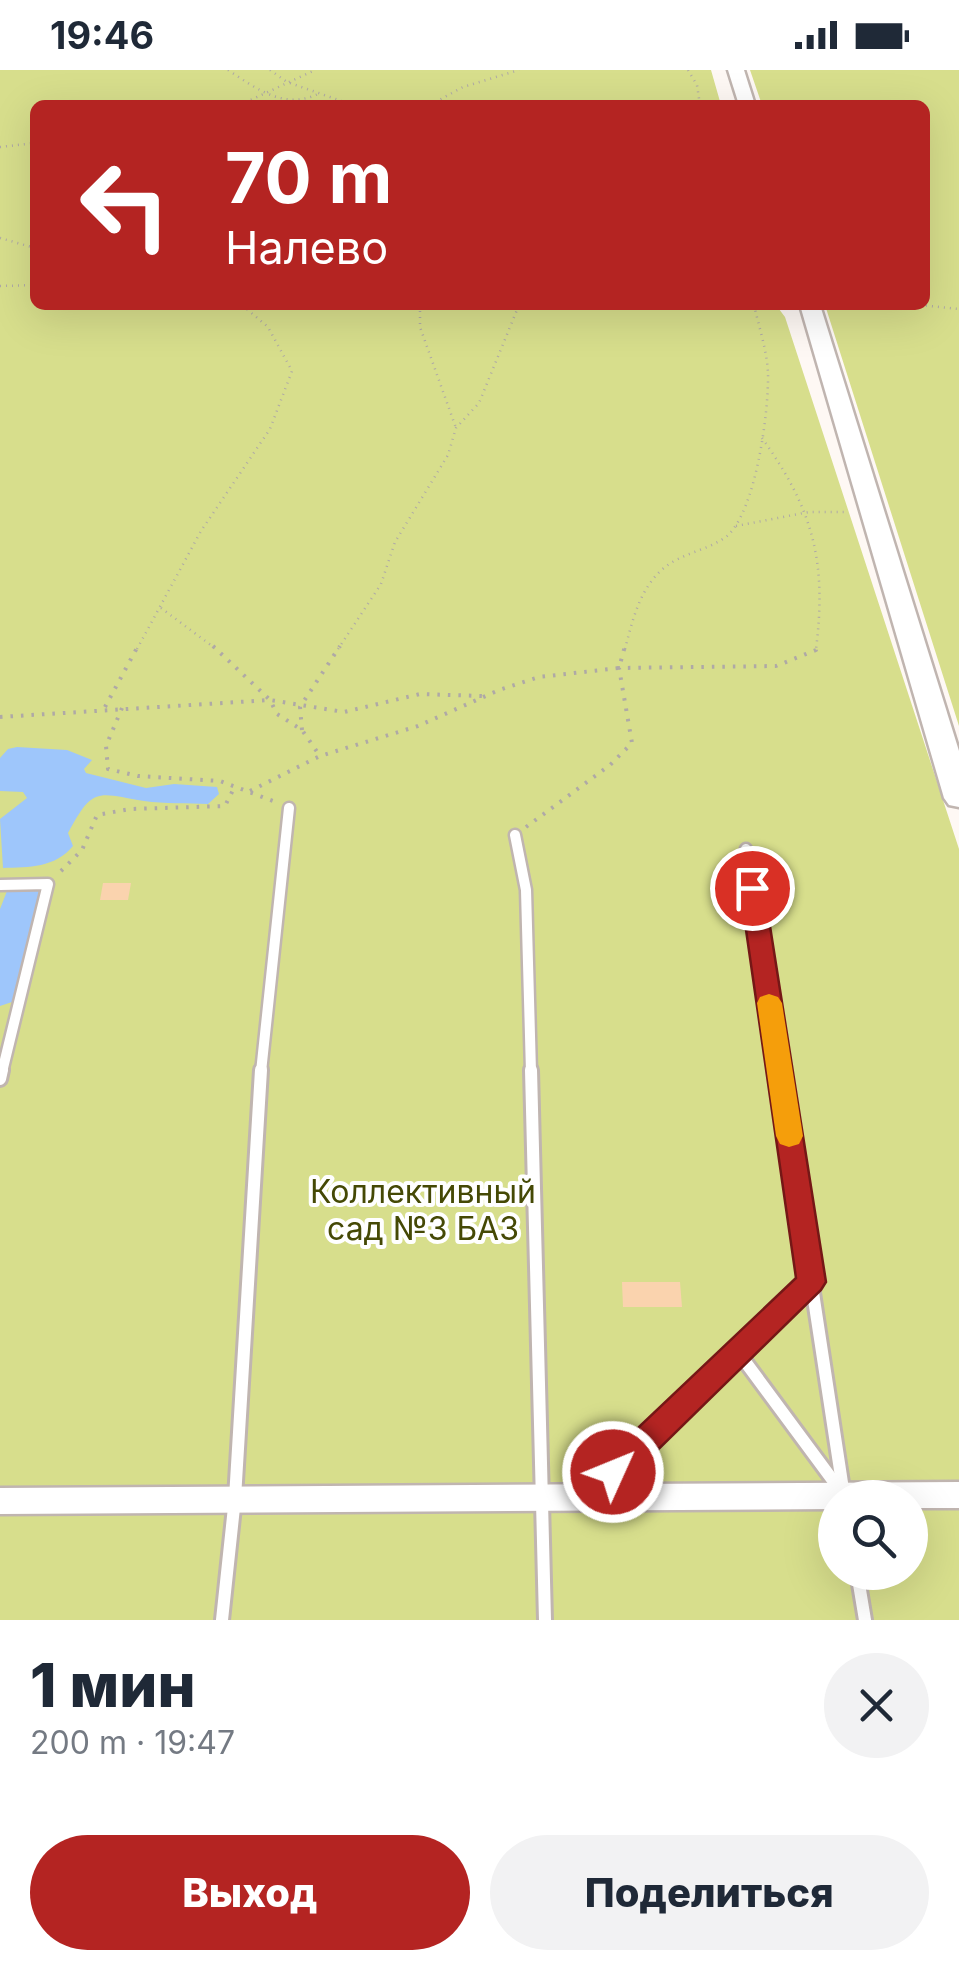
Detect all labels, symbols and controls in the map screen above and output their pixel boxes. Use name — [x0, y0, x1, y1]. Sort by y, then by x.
text: 19:46 — [50, 12, 154, 58]
text: 70 m — [225, 135, 392, 220]
icon: left — [60, 140, 190, 270]
text: Налево — [225, 220, 388, 275]
pin — [710, 846, 795, 931]
icon: arrive — [725, 861, 780, 916]
park label: Коллективный сад №3 БАЗ — [310, 1172, 536, 1248]
position arrow — [561, 1420, 665, 1524]
map controls — [818, 1480, 928, 1590]
button: search — [818, 1480, 928, 1590]
text: 1 мин — [30, 1649, 196, 1721]
button: close — [824, 1653, 929, 1758]
text: 200 m · 19:47 — [30, 1723, 235, 1762]
button: Выход — [30, 1835, 470, 1950]
button: Поделиться — [490, 1835, 929, 1950]

